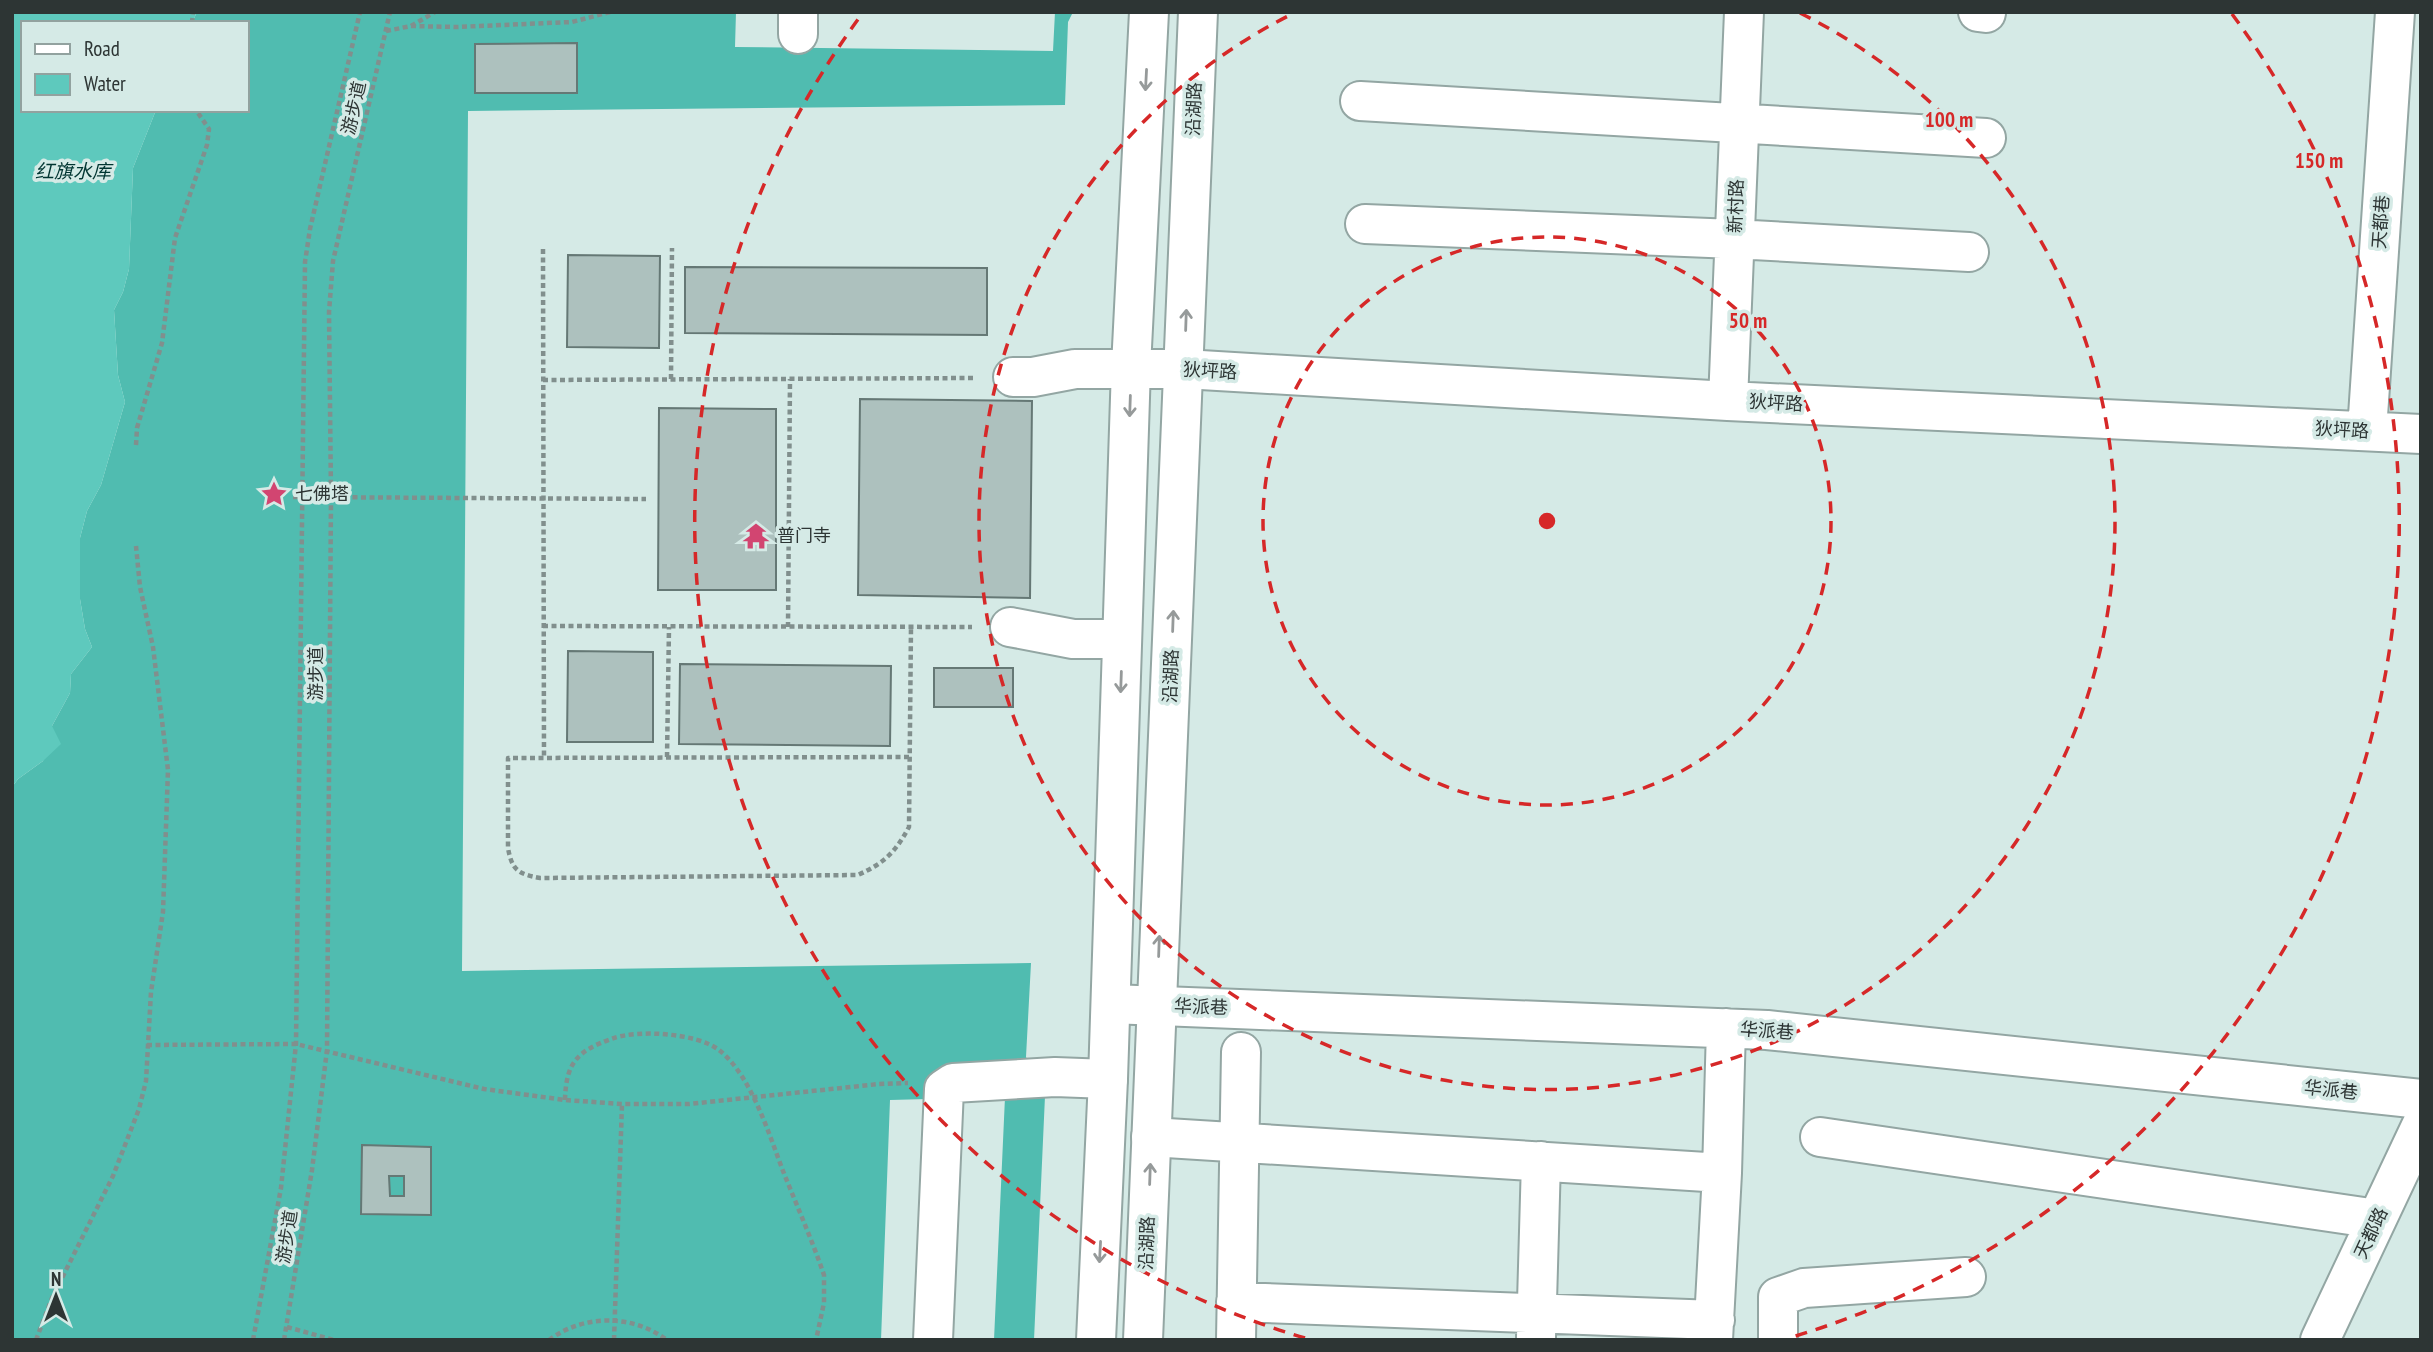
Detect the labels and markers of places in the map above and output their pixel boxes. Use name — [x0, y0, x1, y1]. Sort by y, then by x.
place icon: 七佛塔 — [259, 479, 289, 509]
place label: 七佛塔 — [295, 482, 349, 505]
centre of rings — [1535, 509, 1559, 533]
temple icon: 普门寺 — [741, 521, 771, 551]
place label: 普门寺 — [777, 524, 831, 547]

